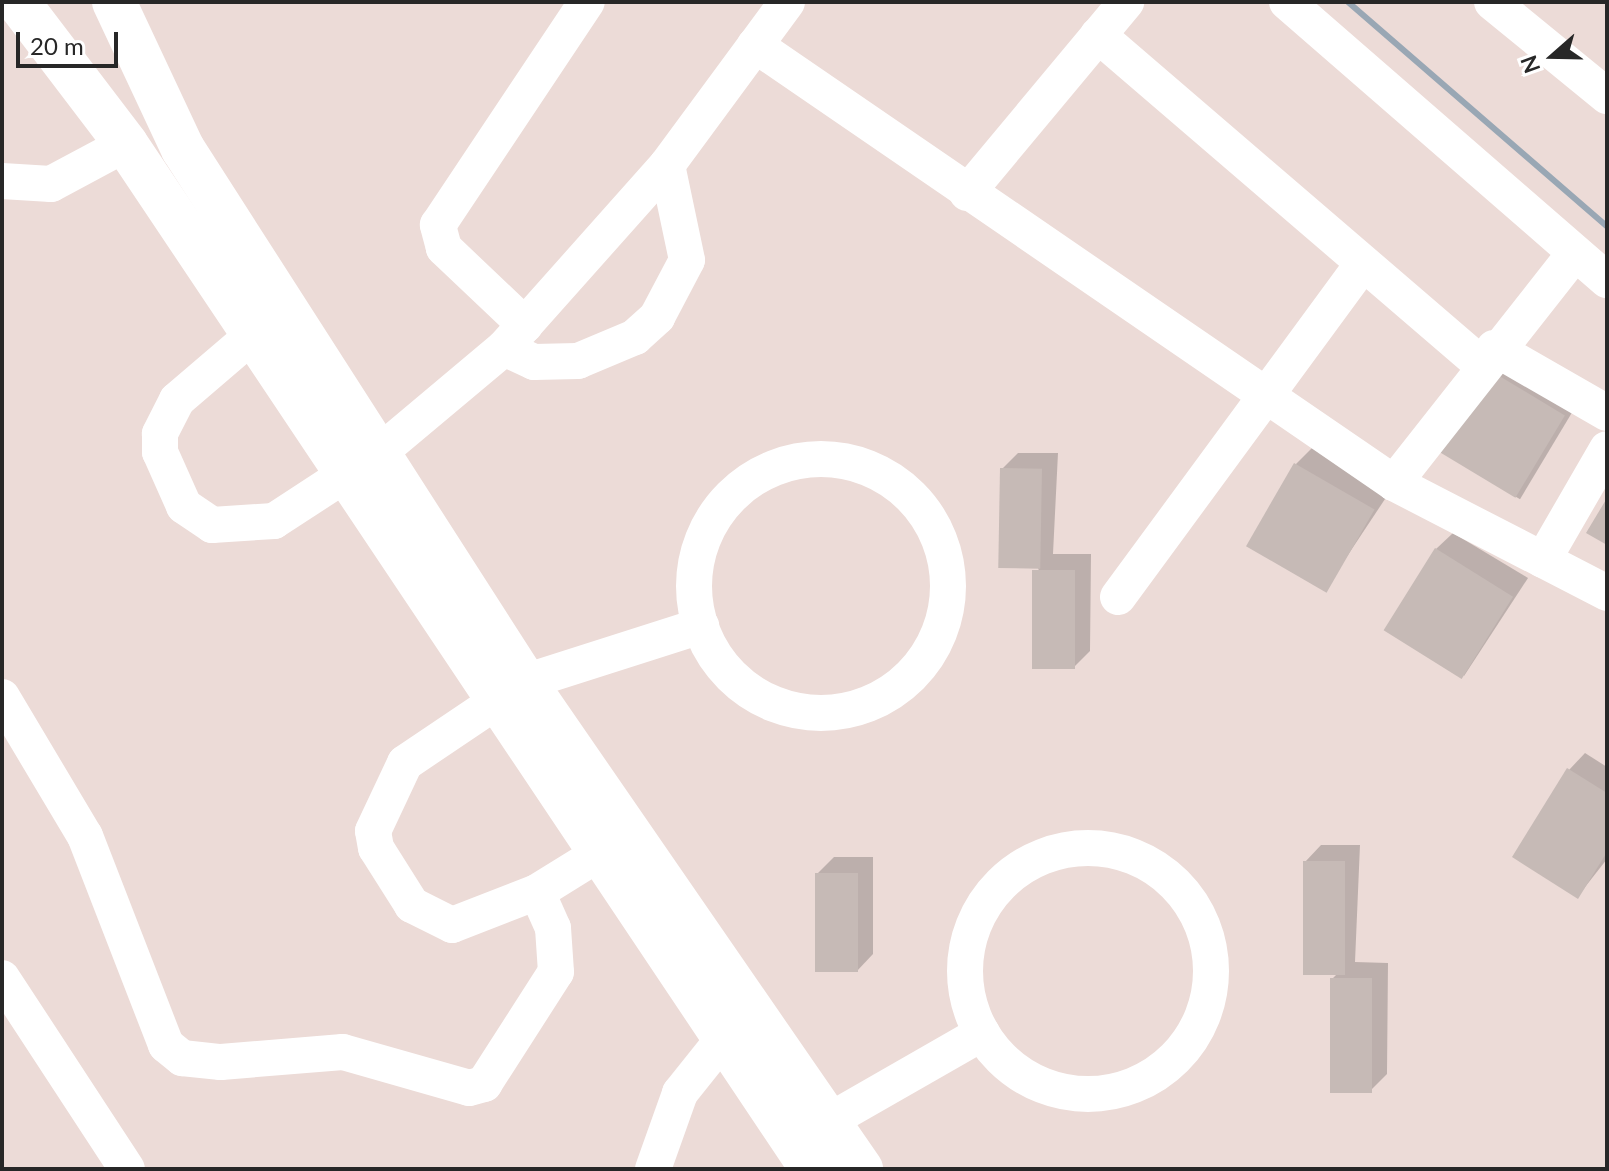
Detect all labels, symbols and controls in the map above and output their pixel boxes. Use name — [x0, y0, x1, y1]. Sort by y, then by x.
scale bar — [20, 16, 122, 66]
north arrow — [1513, 16, 1593, 96]
text: 20 m — [30, 31, 84, 60]
text: N — [1514, 52, 1546, 77]

